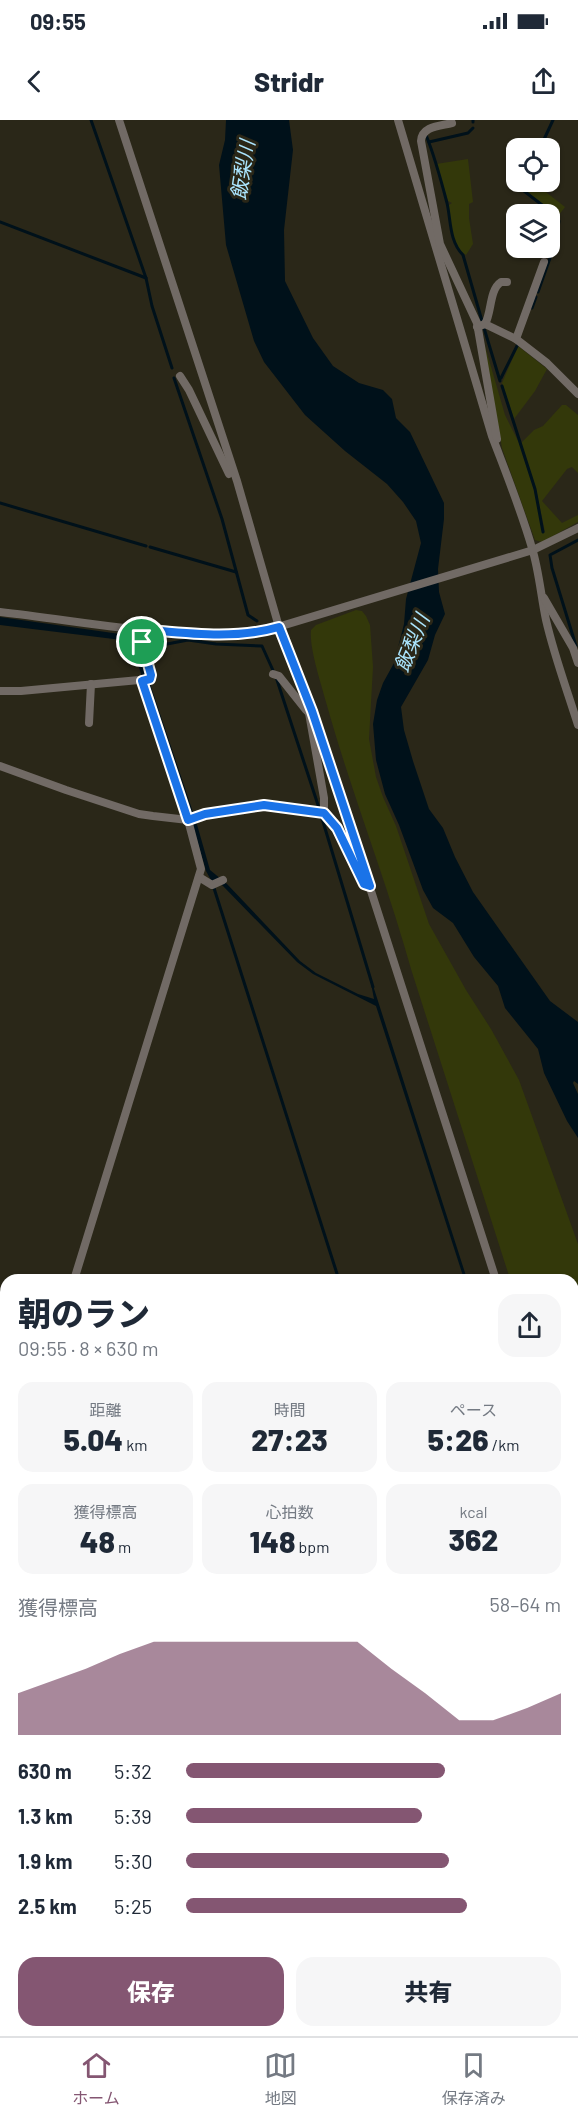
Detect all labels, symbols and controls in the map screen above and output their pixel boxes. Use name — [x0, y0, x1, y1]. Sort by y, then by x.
text: 09:55 — [30, 8, 86, 34]
icon: back — [18, 65, 51, 98]
text: Stridr — [254, 65, 324, 97]
icon: share — [527, 65, 560, 98]
water label: 飯梨川 — [225, 136, 259, 201]
map controls — [506, 138, 560, 258]
button: locate — [506, 138, 560, 192]
button: layers — [506, 204, 560, 258]
water label: 飯梨川 — [389, 608, 434, 675]
pin — [116, 616, 167, 667]
icon: arrive — [125, 625, 158, 658]
text: 朝のラン — [18, 1293, 150, 1333]
button: share — [498, 1294, 561, 1357]
text: 09:55 · 8 × 630 m — [18, 1336, 159, 1360]
text: 距離 — [89, 1400, 122, 1419]
text: 時間 — [273, 1400, 306, 1419]
text: ペース — [450, 1400, 497, 1419]
text: 5.04 — [63, 1421, 123, 1457]
text: 27:23 — [251, 1421, 328, 1457]
text: 5:26 — [428, 1421, 489, 1457]
text: km — [123, 1435, 148, 1454]
text: /km — [489, 1435, 519, 1454]
text: 獲得標高 — [73, 1502, 138, 1521]
text: 心拍数 — [265, 1502, 314, 1521]
text: kcal — [460, 1502, 487, 1521]
text: 362 — [449, 1521, 498, 1557]
text: 48 — [80, 1523, 115, 1559]
text: 148 — [250, 1523, 295, 1559]
text: m — [115, 1537, 131, 1556]
text: bpm — [295, 1537, 329, 1556]
text: 58–64 m — [489, 1592, 561, 1616]
text: 獲得標高 — [18, 1595, 98, 1619]
text: 630 m — [18, 1759, 72, 1783]
text: 5:32 — [114, 1759, 152, 1783]
text: 1.3 km — [18, 1804, 73, 1828]
text: 5:39 — [114, 1804, 152, 1828]
text: 1.9 km — [18, 1849, 72, 1873]
text: 5:30 — [114, 1849, 153, 1873]
text: 2.5 km — [18, 1894, 77, 1918]
text: 5:25 — [114, 1894, 152, 1918]
button: 保存 — [18, 1957, 284, 2026]
button: 共有 — [296, 1957, 561, 2026]
tab: ホーム — [72, 2049, 120, 2109]
tab: 地図 — [264, 2049, 297, 2109]
tab: 保存済み — [442, 2049, 506, 2109]

